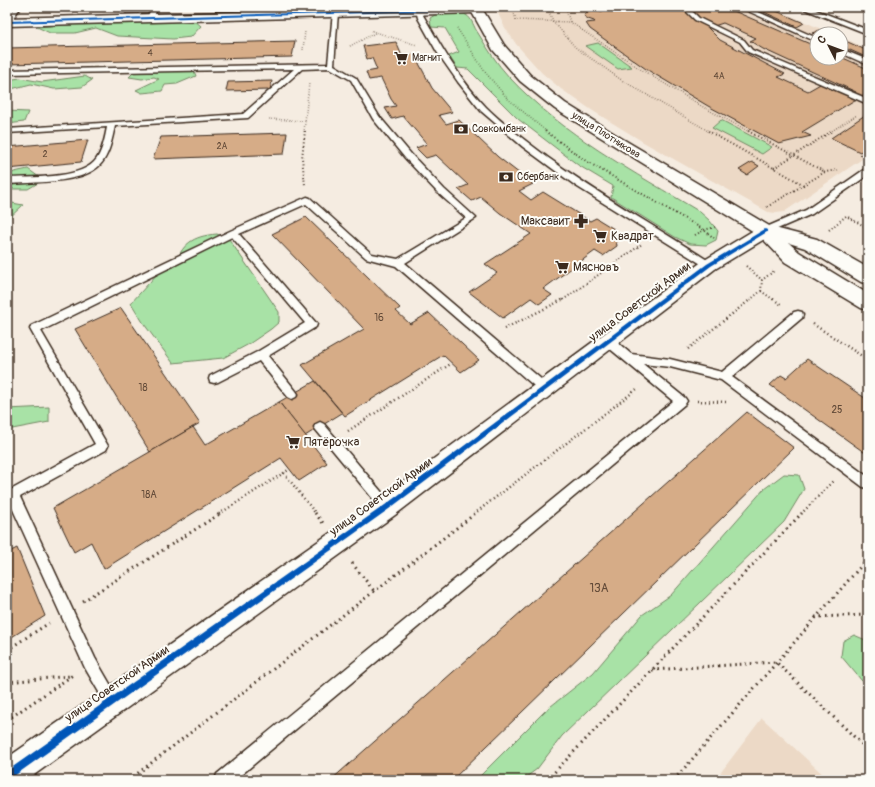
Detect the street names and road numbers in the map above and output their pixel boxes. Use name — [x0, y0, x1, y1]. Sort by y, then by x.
street label: улица Плотникова — [569, 109, 643, 161]
street label: улица Советской Армии — [585, 259, 694, 346]
street label: улица Советской Армии — [326, 454, 436, 540]
street label: улица Советской Армии — [61, 642, 172, 726]

